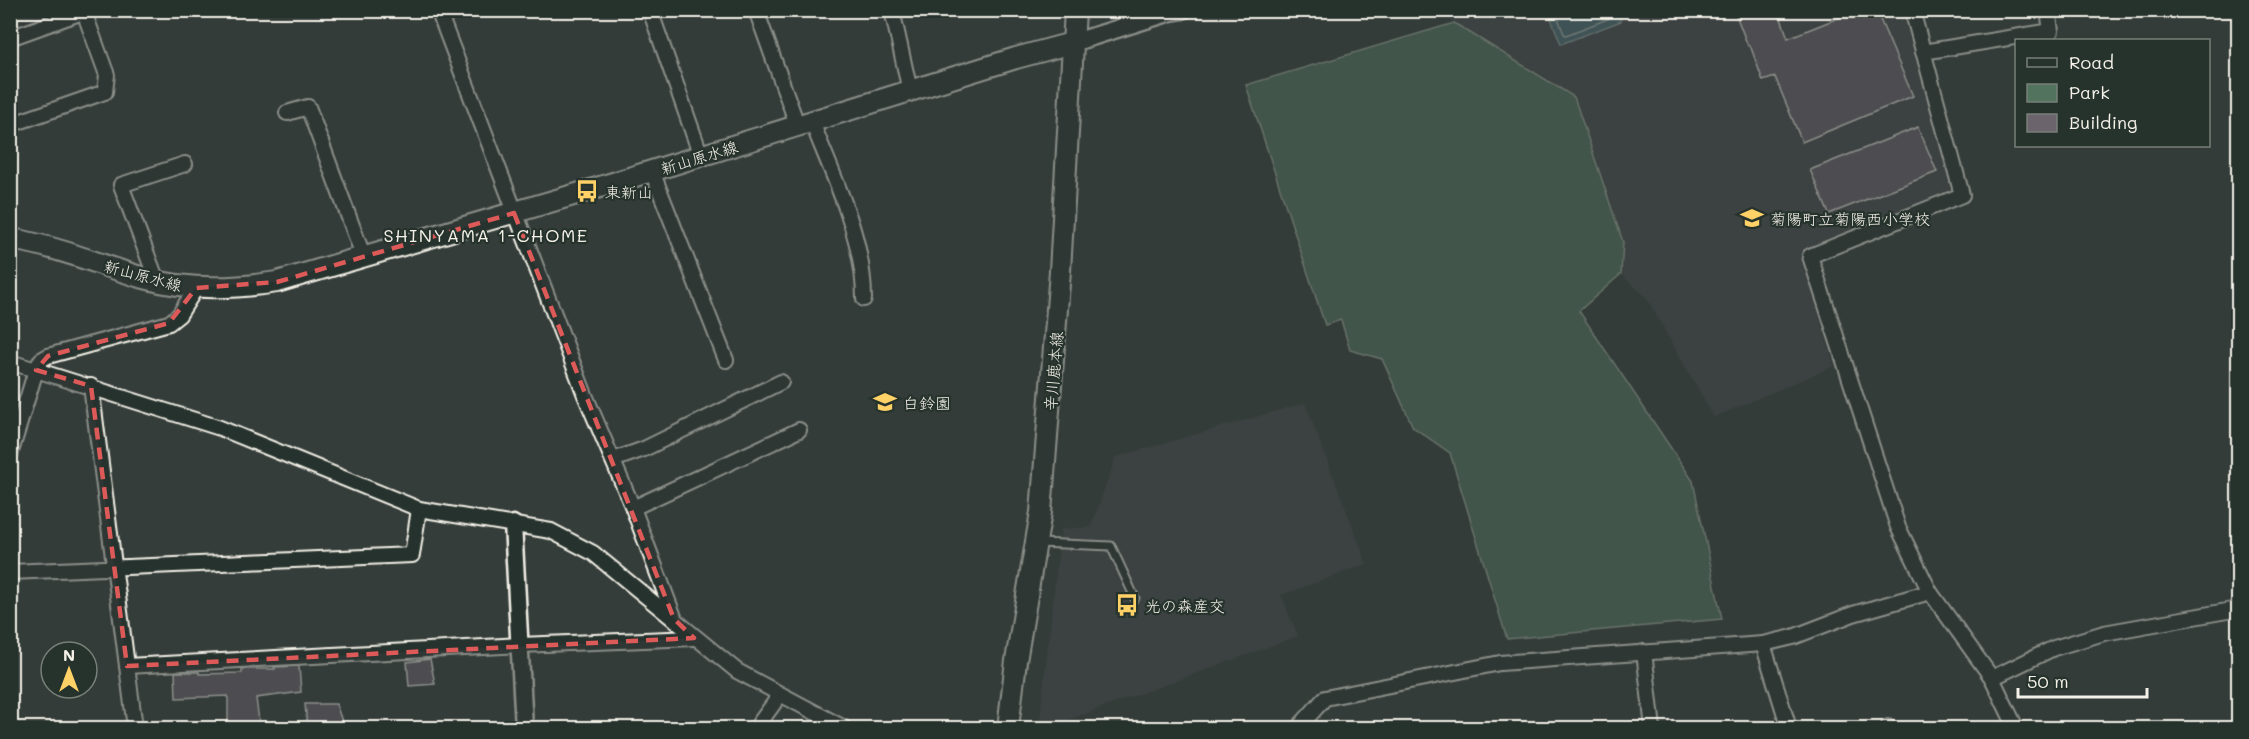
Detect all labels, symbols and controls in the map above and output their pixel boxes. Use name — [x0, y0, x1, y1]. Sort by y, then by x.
legend — [2015, 39, 2210, 147]
text: Road — [2069, 50, 2114, 74]
text: Park — [2069, 80, 2110, 104]
text: Building — [2069, 110, 2137, 134]
street label: 新山原水線 — [658, 135, 740, 179]
bus stop icon: 東新山 — [574, 178, 600, 204]
place label: 東新山 — [605, 181, 653, 202]
school or university icon: 菊陽町立菊陽西小学校 — [1739, 205, 1765, 231]
place label: 菊陽町立菊陽西小学校 — [1770, 208, 1930, 229]
district label: SHINYAMA 1-CHOME — [383, 223, 589, 247]
street label: 新山原水線 — [102, 255, 184, 295]
street label: 辛川鹿本線 — [1039, 330, 1067, 412]
school or university icon: 白鈴園 — [872, 389, 898, 415]
place label: 白鈴園 — [903, 392, 951, 413]
bus stop icon: 光の森産交 — [1114, 592, 1140, 618]
place label: 光の森産交 — [1145, 595, 1225, 616]
north arrow — [39, 640, 99, 700]
text: N — [63, 644, 75, 665]
scale bar — [2018, 661, 2147, 699]
text: 50 m — [2027, 669, 2069, 693]

